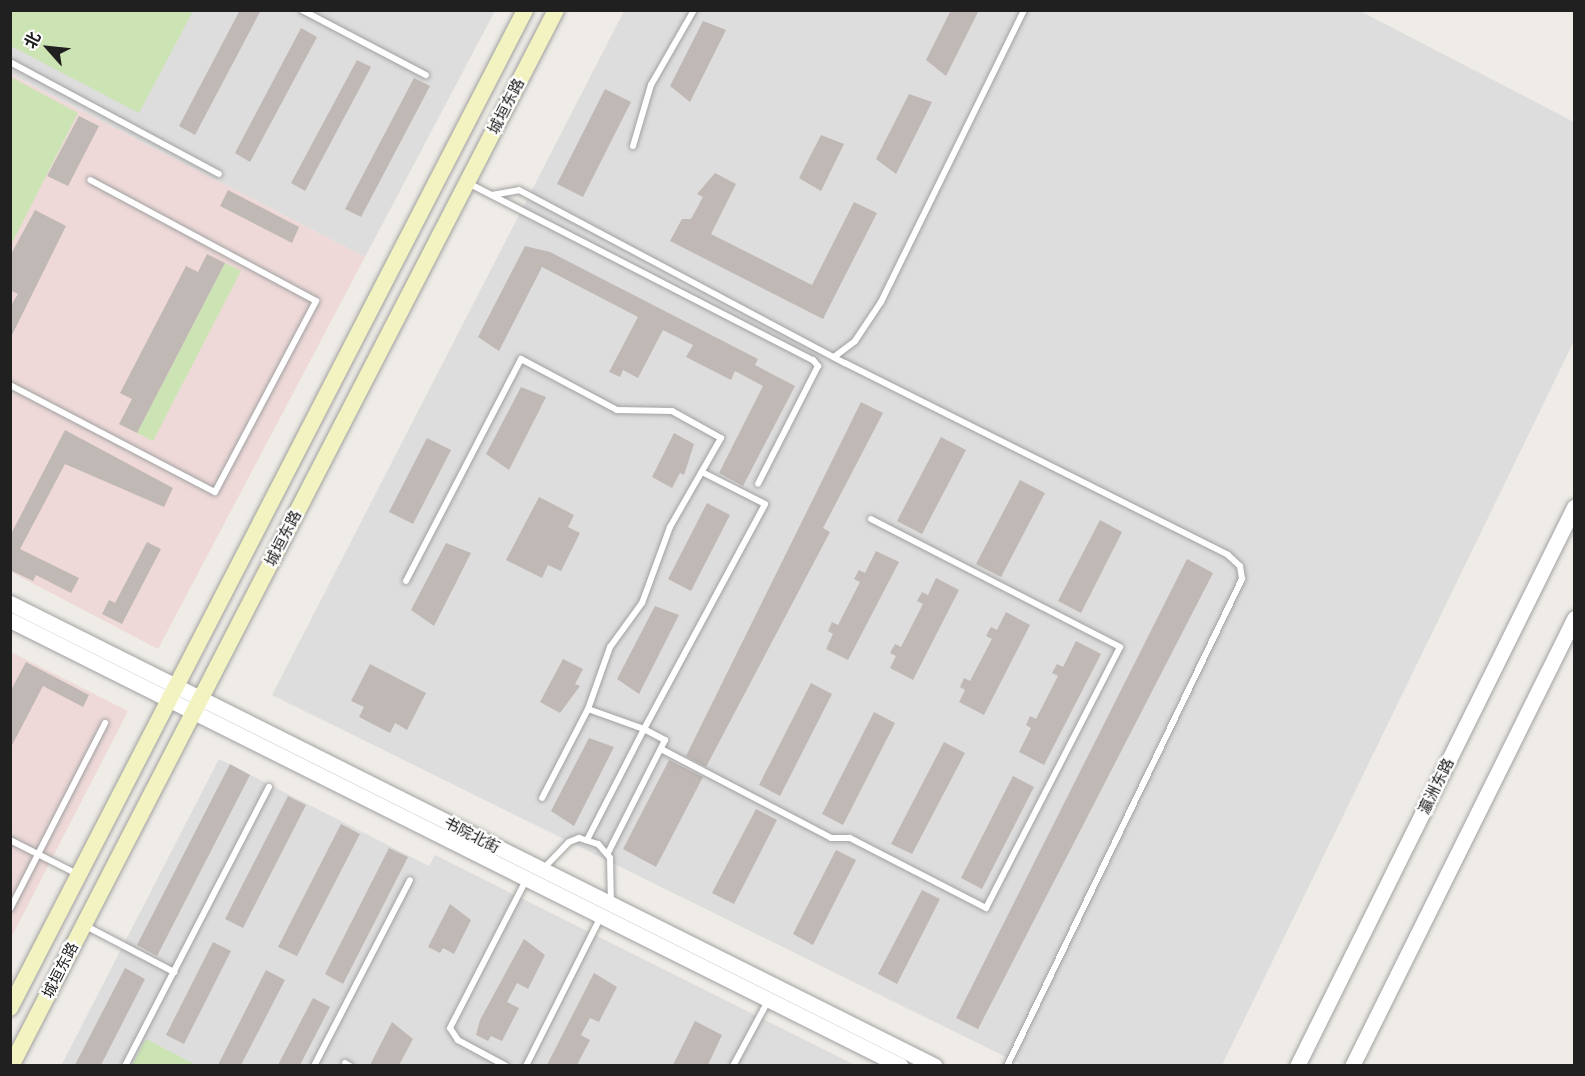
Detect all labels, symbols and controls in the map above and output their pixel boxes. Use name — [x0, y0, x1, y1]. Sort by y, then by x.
north arrow — [18, 18, 78, 78]
text: 北 — [19, 28, 45, 52]
street label: 城垣东路 — [484, 75, 528, 137]
street label: 城垣东路 — [261, 507, 305, 569]
street label: 瀛洲东路 — [1415, 755, 1457, 817]
street label: 书院北街 — [441, 813, 503, 857]
street label: 城垣东路 — [38, 939, 82, 1001]

